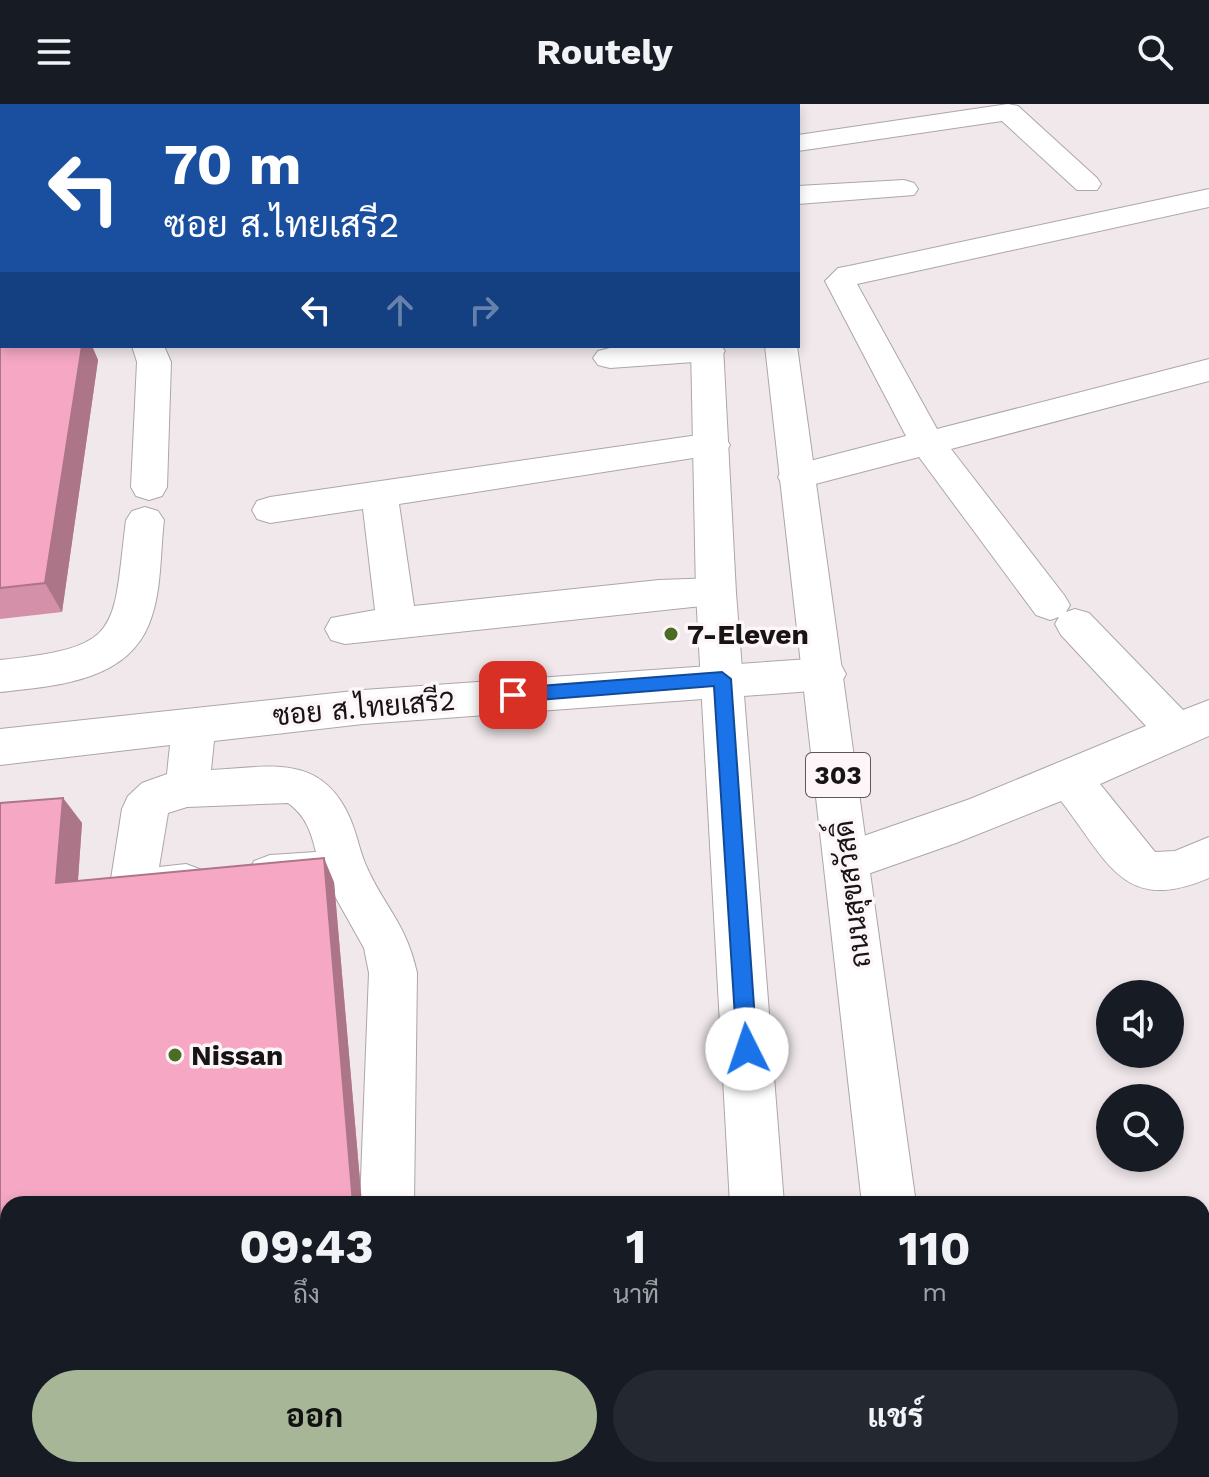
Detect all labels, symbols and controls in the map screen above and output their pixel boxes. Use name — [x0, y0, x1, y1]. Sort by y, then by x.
icon: menu — [32, 30, 76, 74]
icon: search — [1133, 30, 1177, 74]
text: Routely — [536, 31, 673, 73]
text: 70 m — [164, 132, 301, 198]
icon: left — [32, 136, 136, 240]
text: ซอย ส.ไทยเสรี2 — [164, 204, 399, 246]
icon: left — [294, 288, 338, 332]
icon: ahead — [378, 288, 422, 332]
icon: right — [462, 288, 506, 332]
place label: 7-Eleven — [687, 618, 809, 651]
marker: 7-Eleven — [662, 625, 680, 643]
pin — [479, 661, 547, 729]
icon: arrive — [491, 673, 535, 717]
street label: ซอย ส.ไทยเสรี2 — [271, 681, 457, 732]
road number: 303 — [806, 753, 870, 797]
street label: ถนนสุขสวัสดิ์ — [819, 818, 880, 971]
map controls — [1096, 980, 1184, 1172]
button: sound — [1096, 980, 1184, 1068]
position arrow — [705, 1007, 789, 1091]
place label: Nissan — [191, 1039, 283, 1072]
marker: Nissan — [166, 1046, 184, 1064]
button: search — [1096, 1084, 1184, 1172]
text: 09:43 — [239, 1218, 374, 1275]
text: 1 — [626, 1218, 646, 1275]
text: 110 — [898, 1220, 971, 1277]
text: m — [922, 1277, 947, 1307]
text: ถึง — [293, 1279, 320, 1309]
text: นาที — [613, 1279, 659, 1309]
button: ออก — [32, 1370, 597, 1462]
button: แชร์ — [613, 1370, 1178, 1462]

